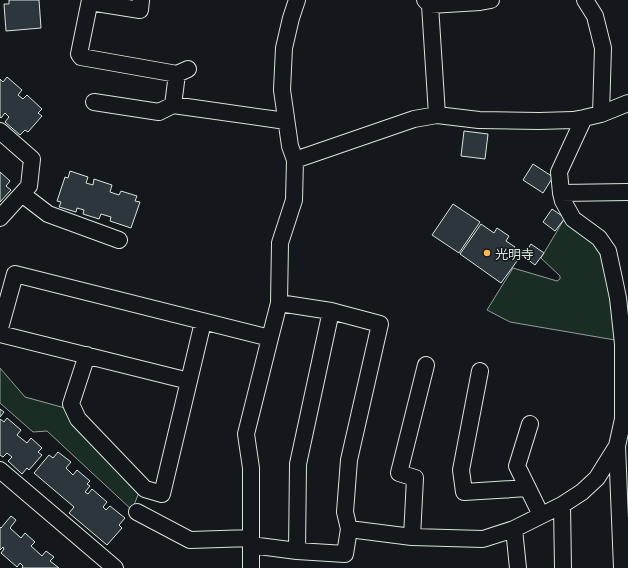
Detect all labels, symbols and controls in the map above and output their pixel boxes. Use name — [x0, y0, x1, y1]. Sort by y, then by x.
place label: 光明寺 — [495, 244, 534, 263]
marker: 光明寺 — [482, 248, 492, 258]

